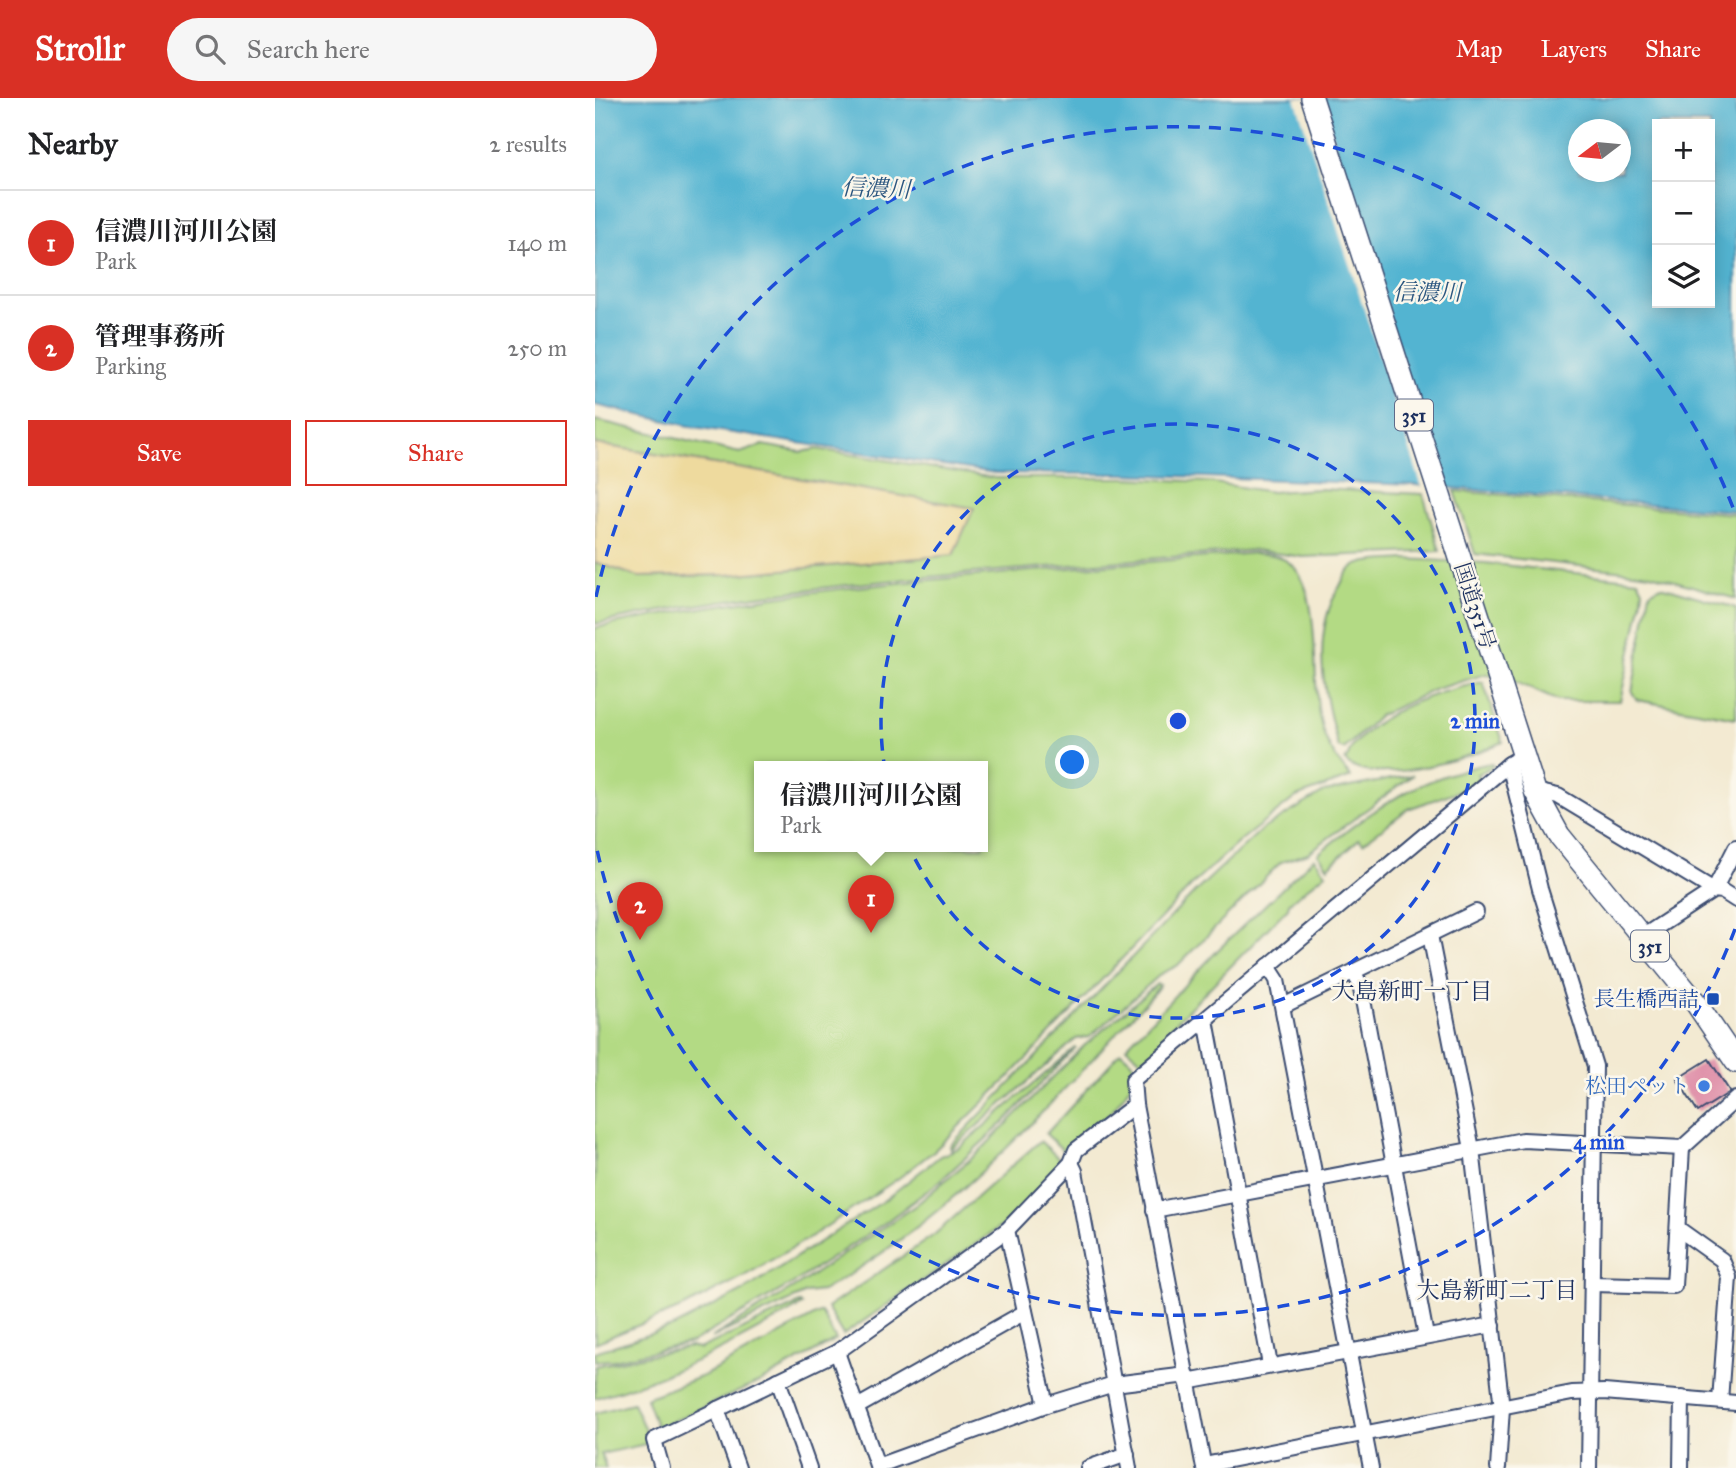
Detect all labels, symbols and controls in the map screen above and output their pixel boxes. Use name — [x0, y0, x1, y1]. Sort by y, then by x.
search box — [167, 18, 657, 81]
text: Strollr — [35, 29, 125, 69]
icon: search — [191, 30, 229, 68]
text: Search here — [247, 33, 370, 65]
text: Map — [1456, 34, 1503, 64]
text: Layers — [1541, 34, 1607, 64]
text: Share — [1645, 34, 1701, 64]
north arrow — [1568, 119, 1631, 182]
map controls — [1652, 119, 1715, 308]
button: + — [1652, 119, 1715, 182]
text: Nearby — [28, 126, 118, 162]
text: 2 results — [489, 130, 567, 158]
water label: 信濃川 — [841, 173, 914, 203]
button: − — [1652, 182, 1715, 245]
text: 信濃川河川公園 — [95, 215, 277, 247]
text: 1 — [46, 229, 56, 257]
text: 140 m — [507, 229, 567, 257]
button: layers — [1652, 245, 1715, 308]
text: Park — [95, 247, 137, 275]
water label: 信濃川 — [1393, 278, 1465, 306]
text: 管理事務所 — [95, 320, 225, 352]
text: 2 — [45, 334, 57, 362]
text: 250 m — [507, 334, 567, 362]
text: Parking — [95, 352, 166, 380]
road number: 351 — [1395, 400, 1433, 430]
button: Save — [28, 420, 291, 486]
button: Share — [305, 420, 567, 486]
street label: 国道351号 — [1449, 559, 1501, 653]
text: 2 min — [1450, 708, 1500, 734]
centre of rings — [1166, 709, 1190, 733]
your location — [1055, 745, 1089, 779]
popup — [754, 761, 988, 852]
text: 信濃川河川公園 — [780, 779, 962, 811]
text: Park — [780, 811, 822, 839]
pin: 1 — [848, 875, 894, 933]
pin: 2 — [617, 882, 663, 940]
road number: 351 — [1631, 930, 1669, 961]
district label: 大島新町一丁目 — [1332, 977, 1493, 1005]
place label: 長生橋西詰 — [1594, 986, 1699, 1012]
marker: 長生橋西詰 — [1705, 991, 1721, 1007]
place label: 松田ペット — [1585, 1073, 1690, 1099]
marker: 松田ペット — [1696, 1078, 1712, 1094]
text: 4 min — [1573, 1129, 1625, 1155]
district label: 大島新町二丁目 — [1417, 1276, 1578, 1304]

